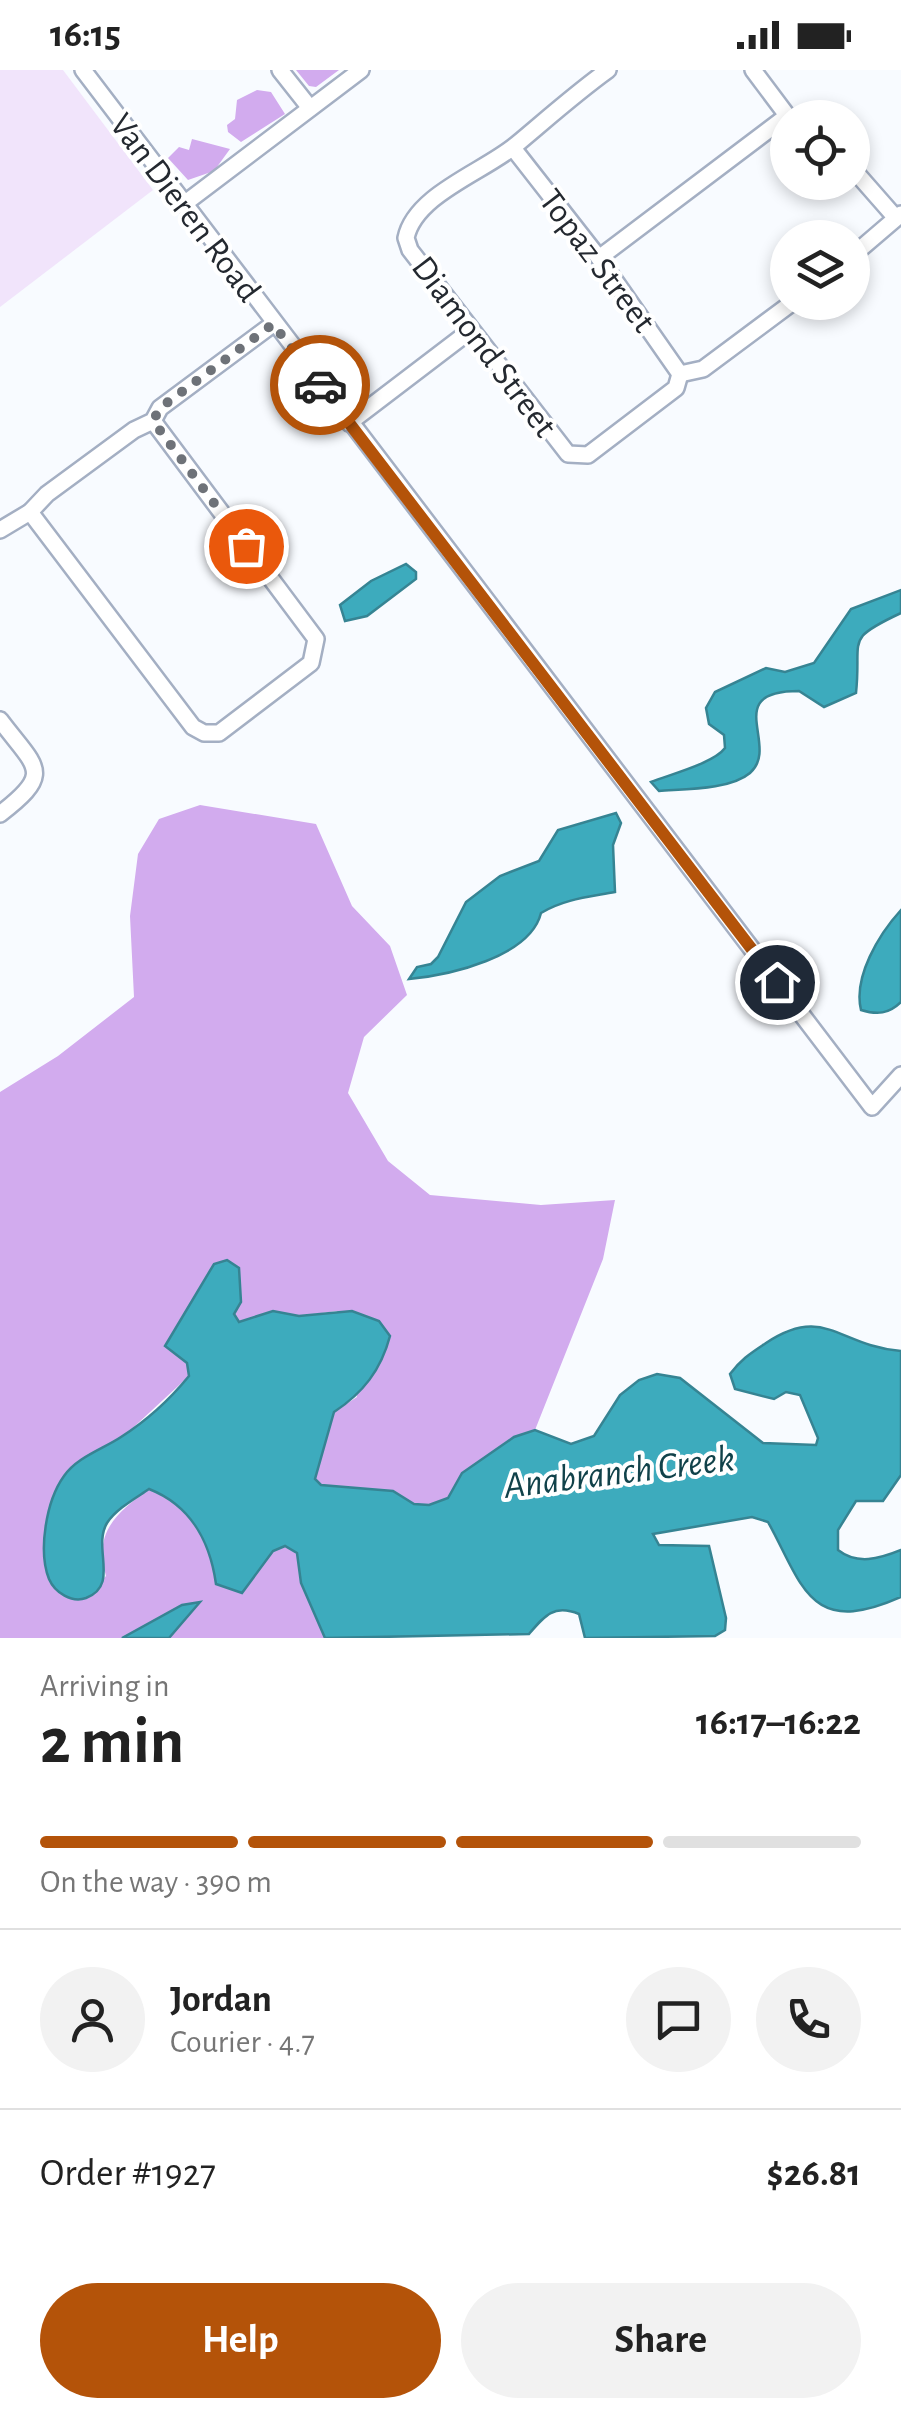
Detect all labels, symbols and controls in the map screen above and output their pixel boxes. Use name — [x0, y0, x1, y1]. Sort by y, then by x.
text: 16:15 — [50, 16, 121, 54]
map controls — [770, 100, 870, 320]
button: locate — [770, 100, 870, 200]
street label: Van Dieren Road — [103, 107, 267, 309]
street label: Topaz Street — [532, 183, 662, 339]
button: layers — [770, 220, 870, 320]
street label: Diamond Street — [405, 250, 563, 444]
courier — [270, 335, 370, 435]
icon: car — [293, 358, 348, 413]
pin — [204, 504, 289, 589]
icon: bag — [219, 519, 274, 574]
pin — [735, 940, 820, 1025]
icon: home — [750, 955, 805, 1010]
water label: Anabranch Creek — [501, 1440, 737, 1506]
text: Arriving in — [40, 1670, 169, 1702]
text: 16:17–16:22 — [696, 1704, 861, 1742]
text: 2 min — [40, 1710, 184, 1775]
text: On the way · 390 m — [40, 1866, 272, 1898]
button: person — [40, 1967, 145, 2072]
button: chat — [626, 1967, 731, 2072]
button: phone — [756, 1967, 861, 2072]
text: Jordan — [170, 1981, 272, 2019]
text: Courier · 4.7 — [170, 2026, 315, 2058]
text: Order #1927 — [40, 2155, 216, 2193]
text: $26.81 — [767, 2155, 861, 2193]
button: Help — [40, 2283, 441, 2398]
button: Share — [461, 2283, 861, 2398]

